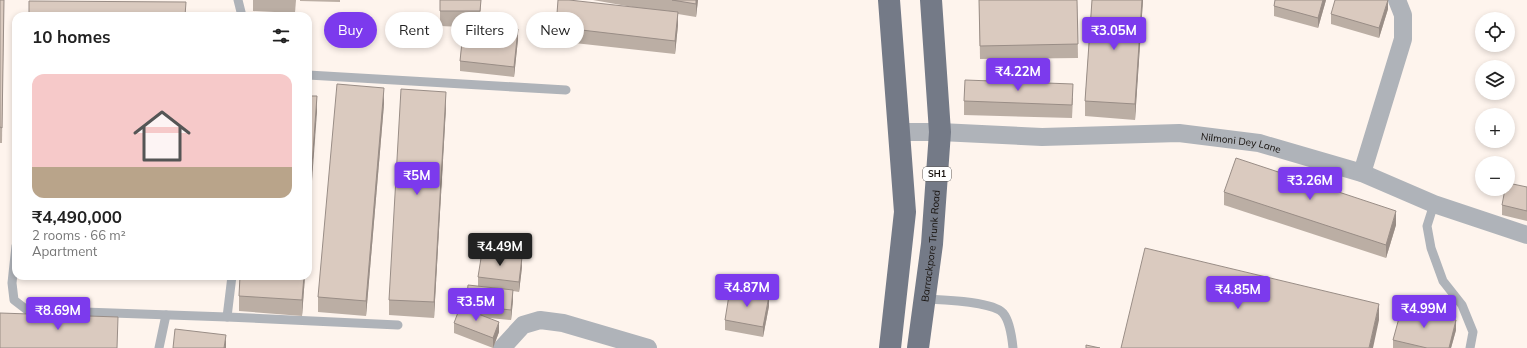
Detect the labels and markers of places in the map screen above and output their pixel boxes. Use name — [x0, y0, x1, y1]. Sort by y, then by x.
pin: ₹3.05M — [1081, 17, 1147, 51]
pin: ₹4.22M — [985, 58, 1051, 92]
pin: ₹5M — [398, 162, 436, 196]
pin: ₹3.26M — [1277, 167, 1343, 201]
pin: ₹4.49M — [467, 233, 533, 267]
pin: ₹4.87M — [714, 274, 780, 308]
pin: ₹4.85M — [1205, 276, 1271, 310]
pin: ₹3.5M — [448, 288, 504, 322]
pin: ₹4.99M — [1391, 295, 1457, 329]
pin: ₹8.69M — [25, 297, 91, 331]

